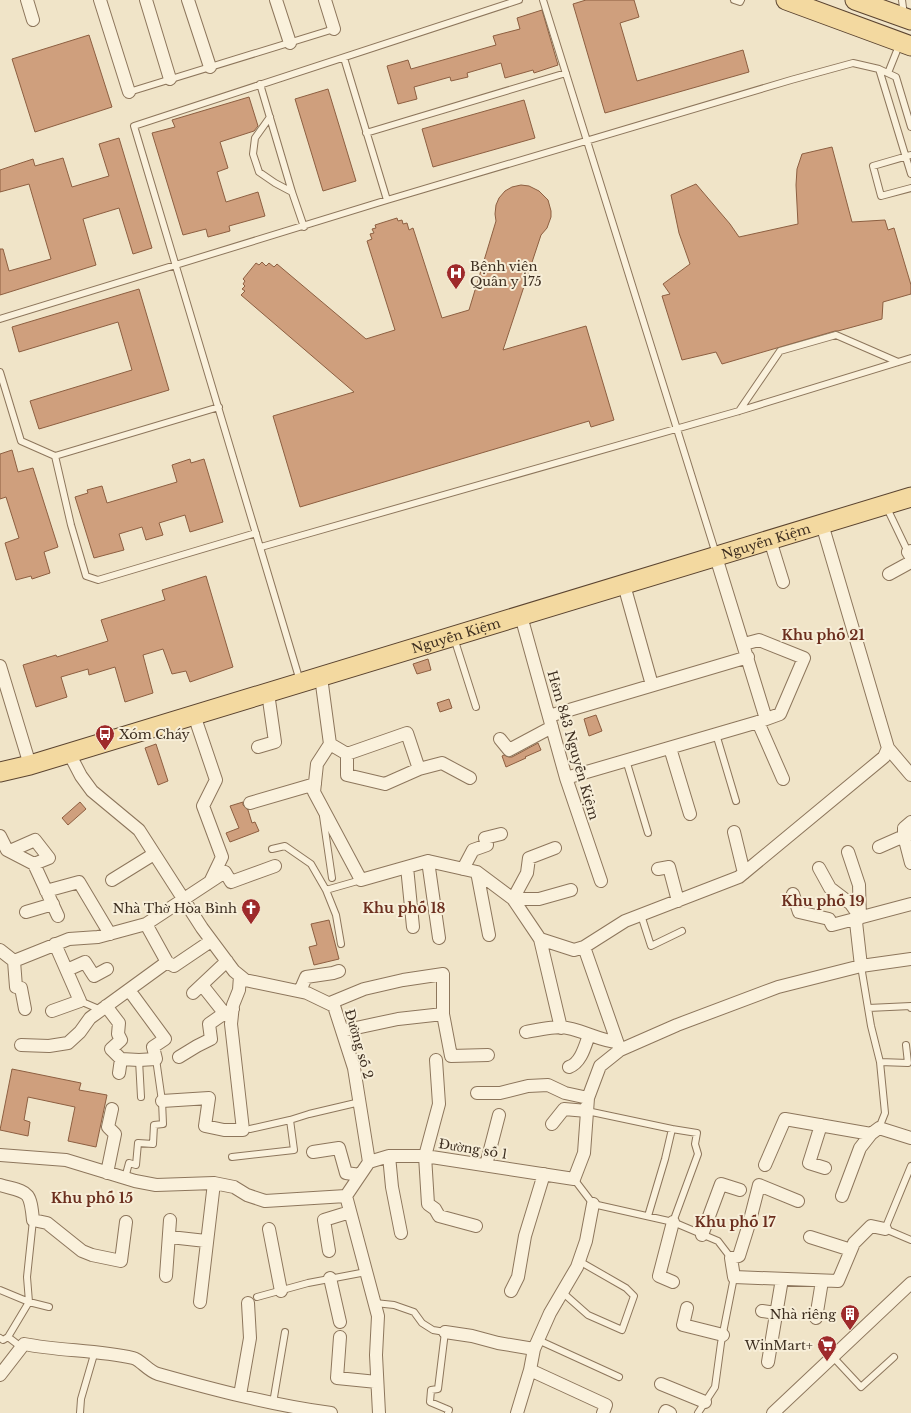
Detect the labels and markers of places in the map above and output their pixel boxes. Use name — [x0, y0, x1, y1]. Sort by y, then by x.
place label: Bệnh viện Quân y 175 — [470, 258, 542, 290]
hospital icon: Bệnh viện Quân y 175 — [445, 262, 467, 290]
bus stop icon: Xóm Cháy — [94, 723, 116, 751]
place label: Xóm Cháy — [119, 726, 191, 743]
church icon: Nhà Thờ Hòa Bình — [240, 897, 262, 925]
place label: Nhà Thờ Hòa Bình — [113, 900, 237, 917]
building icon: Nhà riêng — [839, 1303, 861, 1331]
place label: Nhà riêng — [770, 1306, 836, 1323]
supermarket icon: WinMart+ — [816, 1334, 838, 1362]
place label: WinMart+ — [744, 1337, 813, 1354]

